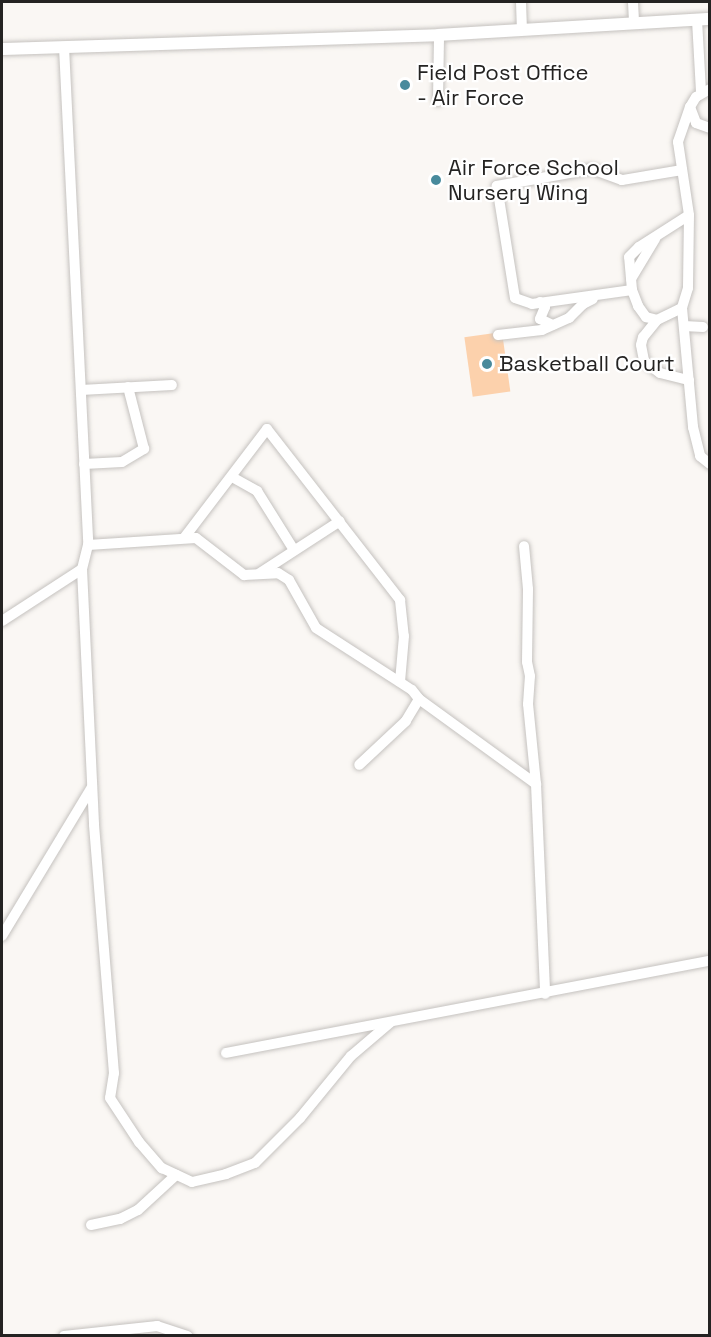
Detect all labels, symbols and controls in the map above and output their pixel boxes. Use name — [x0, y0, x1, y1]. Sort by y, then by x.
place label: Field Post Office - Air Force — [417, 59, 589, 110]
marker: Field Post Office - Air Force — [398, 78, 412, 92]
place label: Air Force School Nursery Wing — [448, 154, 619, 206]
marker: Air Force School Nursery Wing — [429, 173, 443, 187]
place label: Basketball Court — [499, 351, 675, 377]
marker: Basketball Court — [480, 357, 494, 371]

